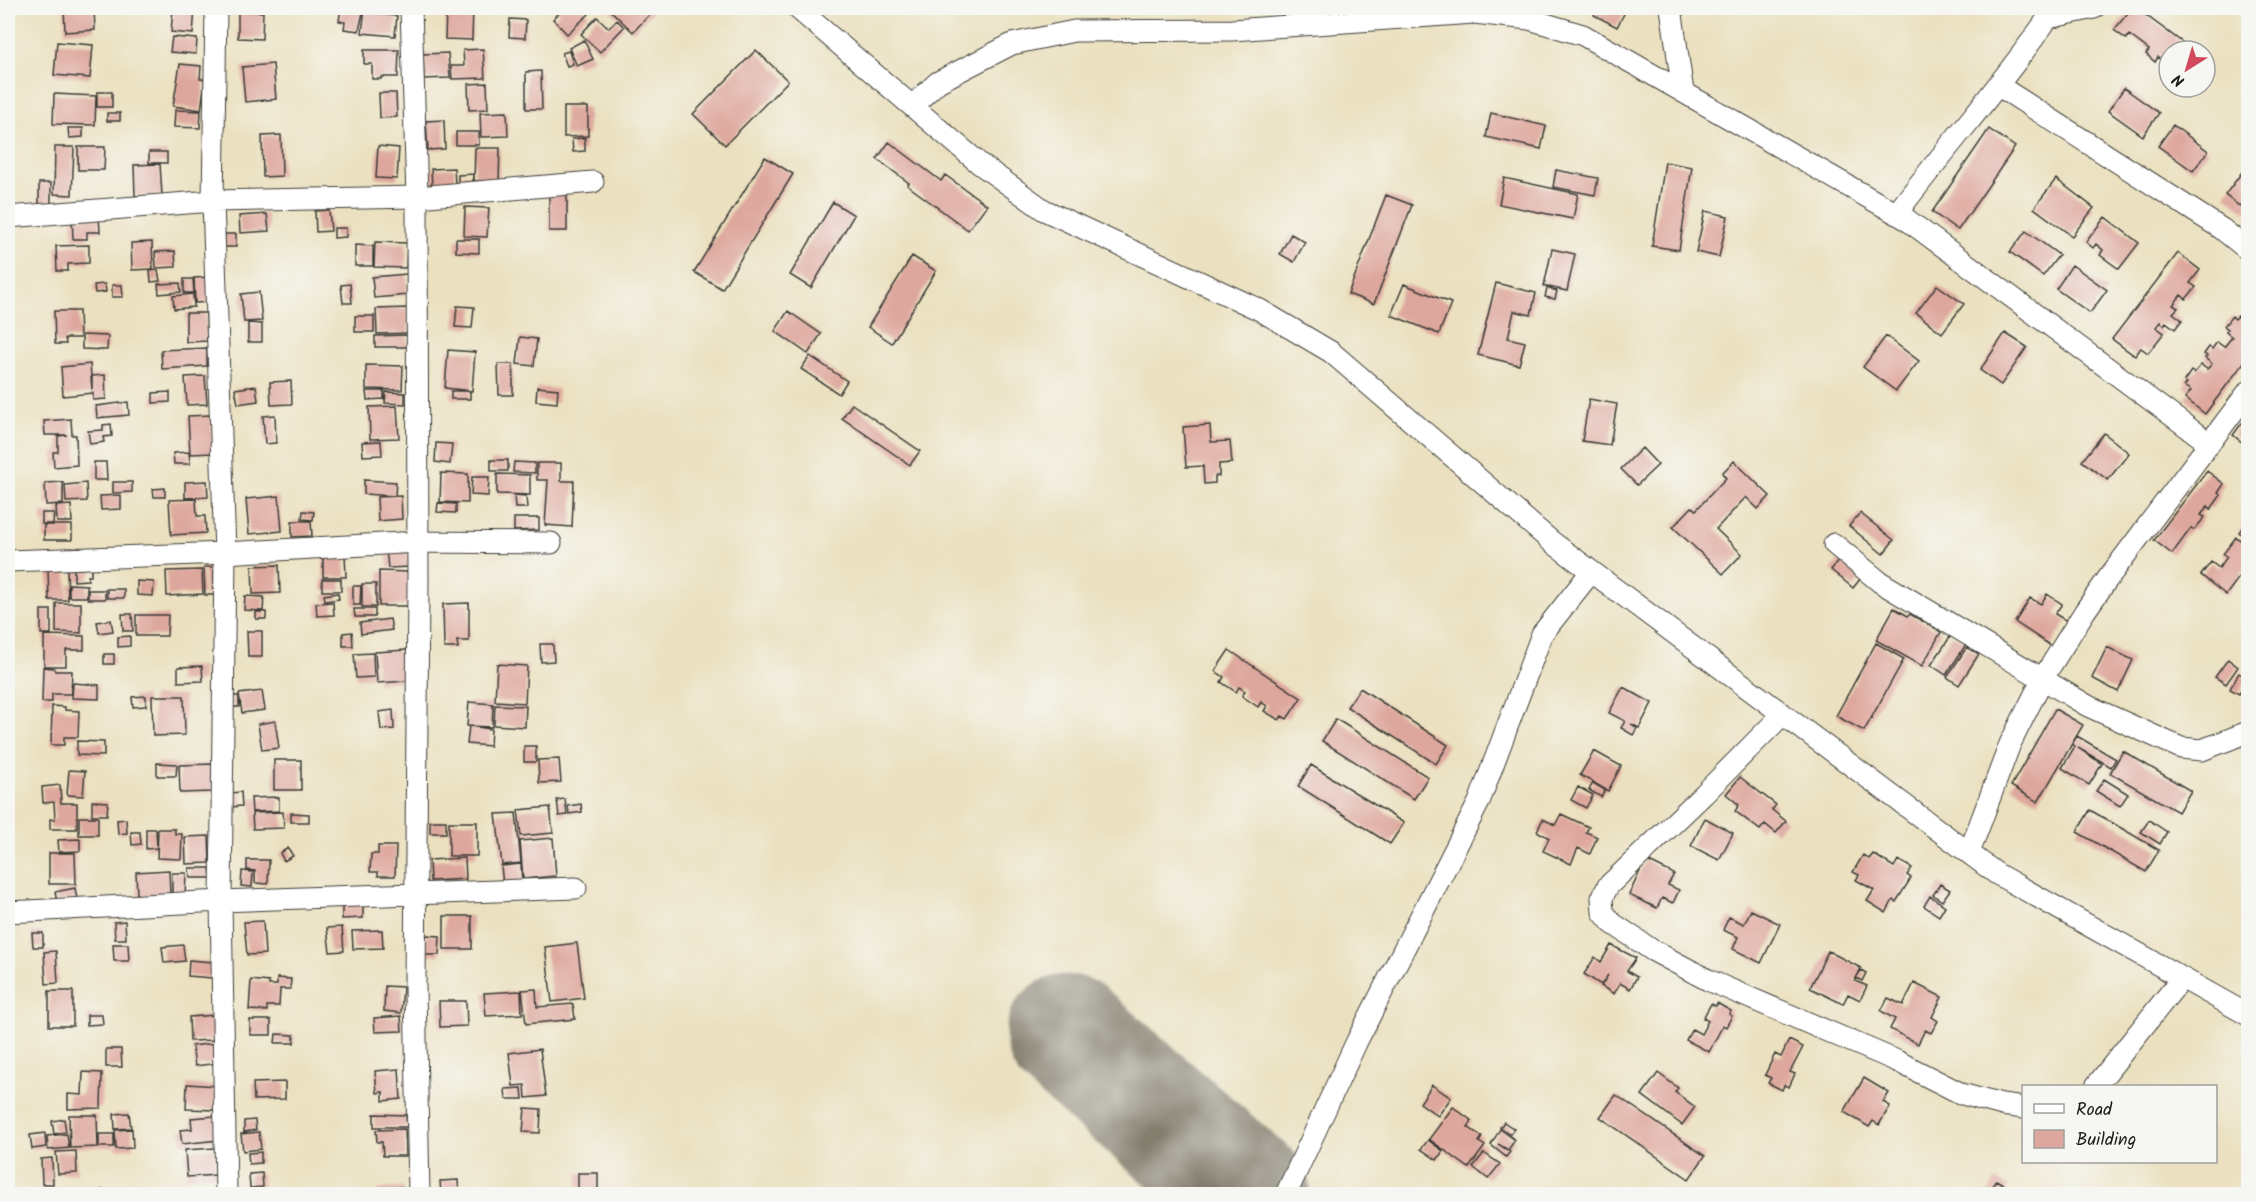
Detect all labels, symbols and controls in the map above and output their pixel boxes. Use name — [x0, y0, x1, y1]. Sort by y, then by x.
north arrow — [2157, 39, 2217, 99]
text: N — [2167, 67, 2190, 93]
legend — [2022, 1085, 2217, 1163]
text: Road — [2076, 1096, 2113, 1125]
text: Building — [2076, 1126, 2136, 1155]

